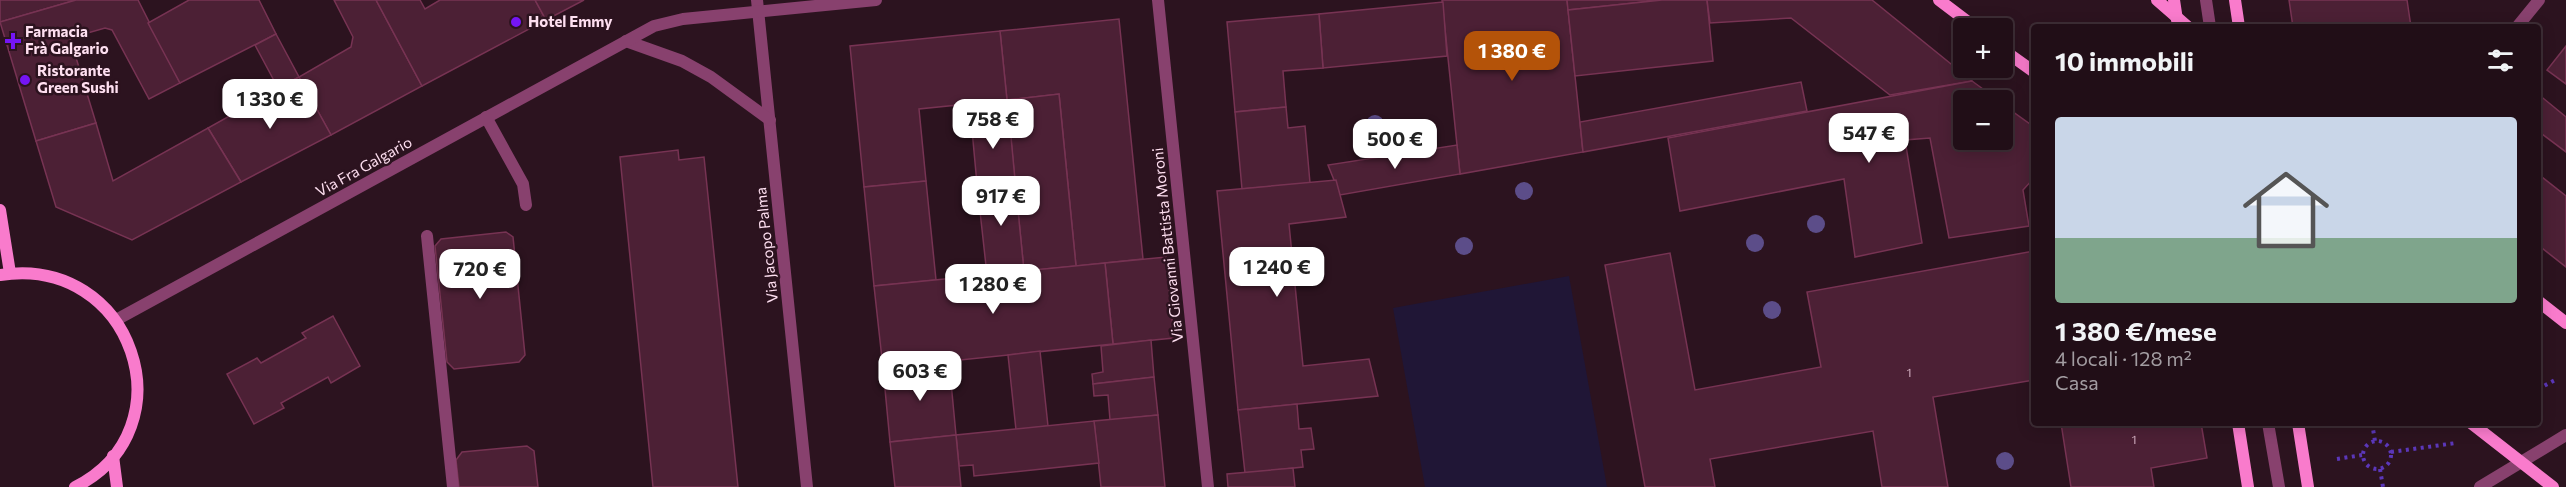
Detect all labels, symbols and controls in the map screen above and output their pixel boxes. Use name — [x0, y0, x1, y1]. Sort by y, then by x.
place label: Hotel Emmy — [528, 12, 613, 30]
marker: Hotel Emmy — [509, 15, 523, 29]
map controls — [1953, 18, 2013, 150]
button: + — [1953, 18, 2013, 78]
place label: Farmacia Frà Galgario — [25, 22, 109, 57]
pin: 1 380 € — [1457, 31, 1567, 82]
marker: Farmacia Frà Galgario — [6, 34, 20, 48]
text: 1 380 € — [1478, 38, 1546, 62]
icon: filters — [2484, 44, 2517, 77]
text: 10 immobili — [2055, 45, 2194, 76]
place label: Ristorante Green Sushi — [37, 61, 119, 96]
marker: Ristorante Green Sushi — [18, 73, 32, 87]
pin: 1 330 € — [215, 79, 325, 130]
text: 1 330 € — [236, 86, 304, 110]
button: − — [1953, 90, 2013, 150]
pin: 758 € — [951, 99, 1035, 150]
text: 758 € — [967, 106, 1019, 130]
pin: 547 € — [1827, 113, 1911, 164]
pin: 500 € — [1353, 119, 1437, 170]
text: 547 € — [1843, 120, 1895, 144]
text: 500 € — [1367, 126, 1423, 150]
street label: Via Fra Galgario — [312, 132, 415, 200]
street label: Via Giovanni Battista Moroni — [1148, 147, 1186, 343]
icon: home — [2232, 156, 2340, 264]
pin: 917 € — [959, 176, 1043, 227]
text: 917 € — [976, 183, 1026, 207]
street label: Via Jacopo Palma — [751, 186, 781, 304]
pin: 1 240 € — [1222, 247, 1332, 298]
pin: 720 € — [438, 249, 522, 300]
text: 1 240 € — [1243, 254, 1311, 278]
text: 720 € — [453, 256, 507, 280]
pin: 1 280 € — [938, 264, 1048, 315]
text: 1 280 € — [959, 271, 1027, 295]
text: 1 380 €/mese — [2055, 315, 2217, 346]
text: 4 locali · 128 m² — [2055, 346, 2192, 370]
pin: 603 € — [878, 351, 962, 402]
text: 603 € — [892, 358, 948, 382]
house number: 1 — [1906, 365, 1912, 379]
text: Casa — [2055, 370, 2099, 394]
house number: 1 — [2131, 432, 2137, 446]

